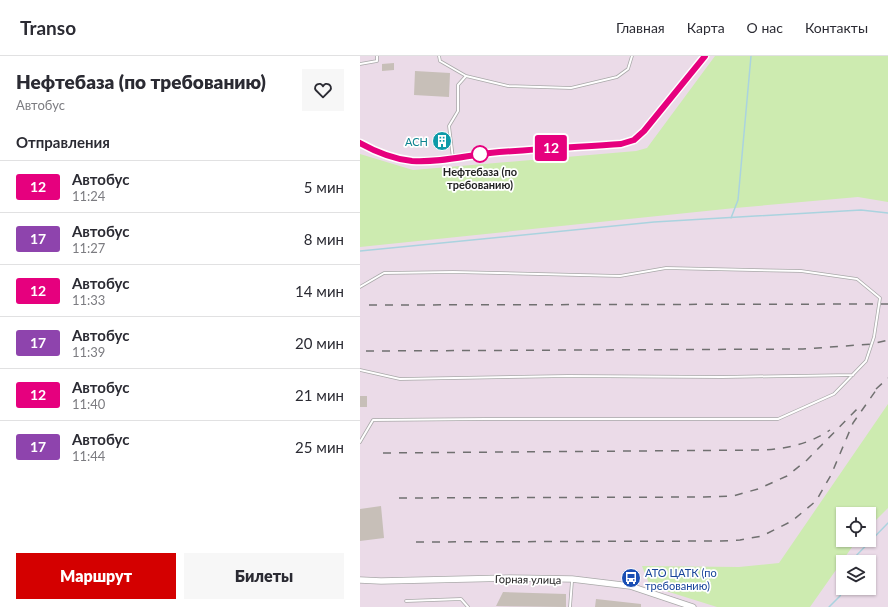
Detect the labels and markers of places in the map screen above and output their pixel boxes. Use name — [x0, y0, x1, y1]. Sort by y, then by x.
building icon: АСН — [431, 130, 453, 152]
place label: АСН — [405, 135, 428, 148]
marker: Нефтебаза (по требованию) — [471, 145, 489, 163]
place label: Нефтебаза (по требованию) — [443, 165, 517, 191]
place label: АТО ЦАТК (по требованию) — [645, 566, 717, 592]
bus stop icon: АТО ЦАТК (по требованию) — [620, 567, 642, 589]

